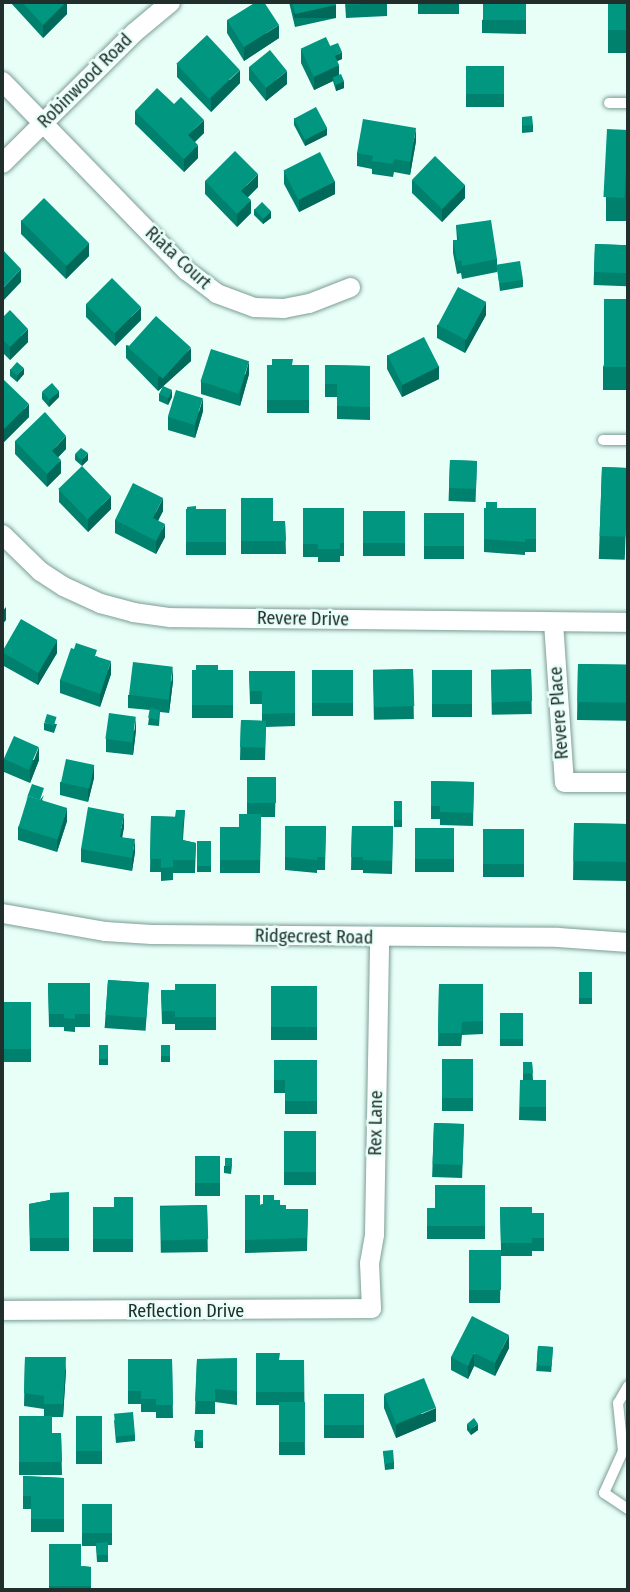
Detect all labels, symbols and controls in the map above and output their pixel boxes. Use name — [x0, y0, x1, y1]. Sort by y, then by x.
street label: Robinwood Road — [33, 29, 137, 133]
street label: Riata Court — [141, 222, 215, 294]
street label: Revere Drive — [257, 607, 349, 631]
street label: Revere Place — [545, 666, 573, 760]
street label: Ridgecrest Road — [255, 925, 373, 949]
street label: Rex Lane — [365, 1090, 387, 1156]
street label: Reflection Drive — [128, 1300, 244, 1322]

